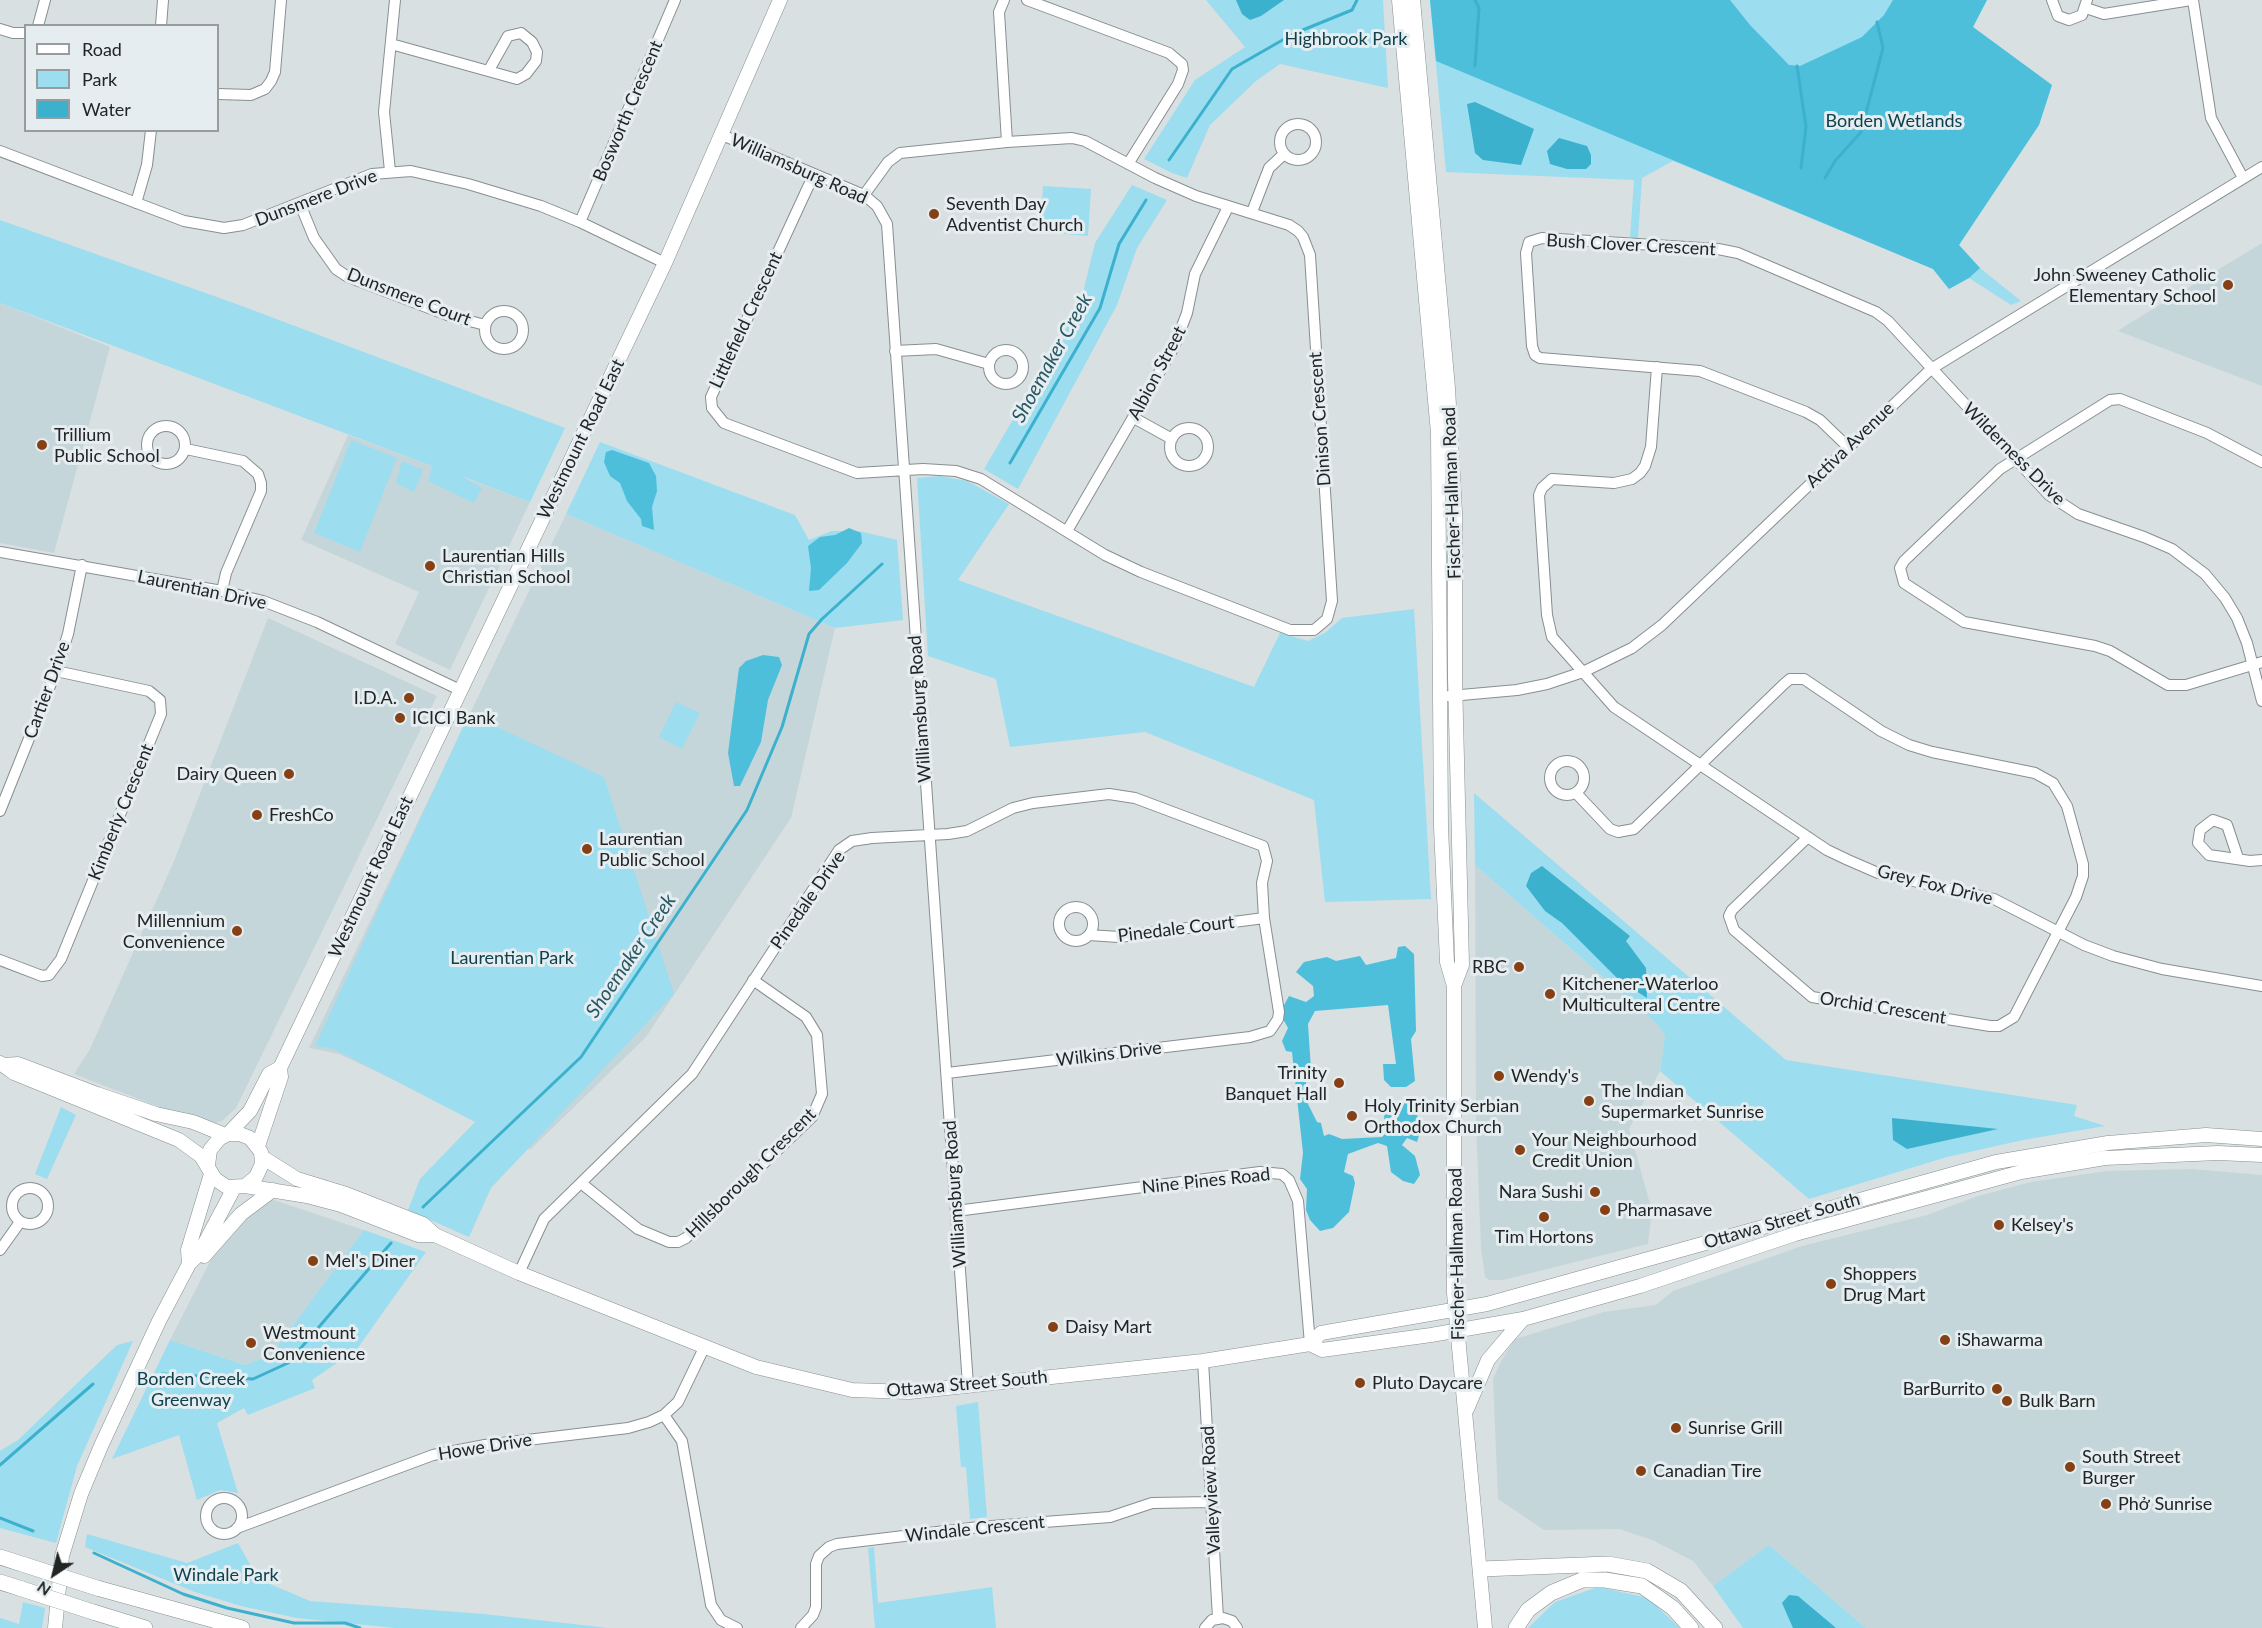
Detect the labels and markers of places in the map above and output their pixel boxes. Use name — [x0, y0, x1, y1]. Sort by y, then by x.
place label: Seventh Day Adventist Church — [946, 193, 1083, 236]
marker: Seventh Day Adventist Church — [927, 207, 941, 221]
place label: John Sweeney Catholic Elementary School — [2033, 264, 2216, 306]
marker: John Sweeney Catholic Elementary School — [2221, 278, 2235, 292]
place label: Trillium Public School — [54, 424, 160, 466]
marker: Trillium Public School — [35, 438, 49, 452]
place label: Laurentian Hills Christian School — [442, 545, 570, 588]
marker: Laurentian Hills Christian School — [423, 559, 437, 573]
place label: I.D.A. — [354, 687, 397, 709]
marker: I.D.A. — [402, 691, 416, 705]
place label: ICICI Bank — [412, 707, 495, 729]
marker: ICICI Bank — [393, 711, 407, 725]
place label: Dairy Queen — [176, 763, 277, 785]
marker: Dairy Queen — [282, 767, 296, 781]
place label: FreshCo — [269, 804, 334, 826]
marker: FreshCo — [250, 808, 264, 822]
place label: Laurentian Public School — [599, 828, 705, 870]
marker: Laurentian Public School — [580, 842, 594, 856]
place label: Millennium Convenience — [123, 910, 225, 952]
marker: Millennium Convenience — [230, 924, 244, 938]
place label: RBC — [1472, 956, 1507, 978]
marker: RBC — [1512, 960, 1526, 974]
place label: Kitchener-Waterloo Multiculteral Centre — [1562, 973, 1720, 1016]
marker: Kitchener-Waterloo Multiculteral Centre — [1543, 987, 1557, 1001]
place label: Trinity Banquet Hall — [1225, 1062, 1327, 1104]
place label: Wendy's — [1511, 1065, 1579, 1087]
marker: Wendy's — [1492, 1069, 1506, 1083]
marker: Trinity Banquet Hall — [1332, 1076, 1346, 1090]
place label: The Indian Supermarket Sunrise — [1601, 1080, 1764, 1122]
marker: The Indian Supermarket Sunrise — [1582, 1094, 1596, 1108]
place label: Holy Trinity Serbian Orthodox Church — [1364, 1095, 1519, 1138]
marker: Holy Trinity Serbian Orthodox Church — [1345, 1109, 1359, 1123]
place label: Your Neighbourhood Credit Union — [1532, 1129, 1697, 1172]
marker: Your Neighbourhood Credit Union — [1513, 1143, 1527, 1157]
place label: Nara Sushi — [1499, 1181, 1583, 1203]
marker: Nara Sushi — [1588, 1185, 1602, 1199]
place label: Pharmasave — [1617, 1199, 1712, 1221]
marker: Pharmasave — [1598, 1203, 1612, 1217]
marker: Tim Hortons — [1537, 1210, 1551, 1224]
place label: Kelsey's — [2011, 1214, 2074, 1236]
marker: Kelsey's — [1992, 1218, 2006, 1232]
place label: Tim Hortons — [1495, 1226, 1593, 1248]
place label: Mel's Diner — [325, 1250, 415, 1272]
marker: Mel's Diner — [306, 1254, 320, 1268]
place label: Shoppers Drug Mart — [1843, 1263, 1925, 1306]
marker: Shoppers Drug Mart — [1824, 1277, 1838, 1291]
place label: Daisy Mart — [1065, 1316, 1152, 1338]
marker: Daisy Mart — [1046, 1320, 1060, 1334]
place label: Westmount Convenience — [263, 1322, 365, 1364]
place label: iShawarma — [1957, 1329, 2043, 1351]
marker: iShawarma — [1938, 1333, 1952, 1347]
marker: Westmount Convenience — [244, 1336, 258, 1350]
place label: Pluto Daycare — [1372, 1372, 1483, 1394]
marker: Pluto Daycare — [1353, 1376, 1367, 1390]
place label: BarBurrito — [1903, 1378, 1985, 1400]
marker: BarBurrito — [1990, 1382, 2004, 1396]
place label: Bulk Barn — [2019, 1390, 2096, 1412]
marker: Bulk Barn — [2000, 1394, 2014, 1408]
place label: Sunrise Grill — [1688, 1417, 1783, 1439]
marker: Sunrise Grill — [1669, 1421, 1683, 1435]
place label: South Street Burger — [2082, 1446, 2180, 1488]
place label: Canadian Tire — [1653, 1460, 1762, 1482]
marker: South Street Burger — [2063, 1460, 2077, 1474]
marker: Canadian Tire — [1634, 1464, 1648, 1478]
place label: Phở Sunrise — [2118, 1493, 2212, 1515]
marker: Phở Sunrise — [2099, 1497, 2113, 1511]

